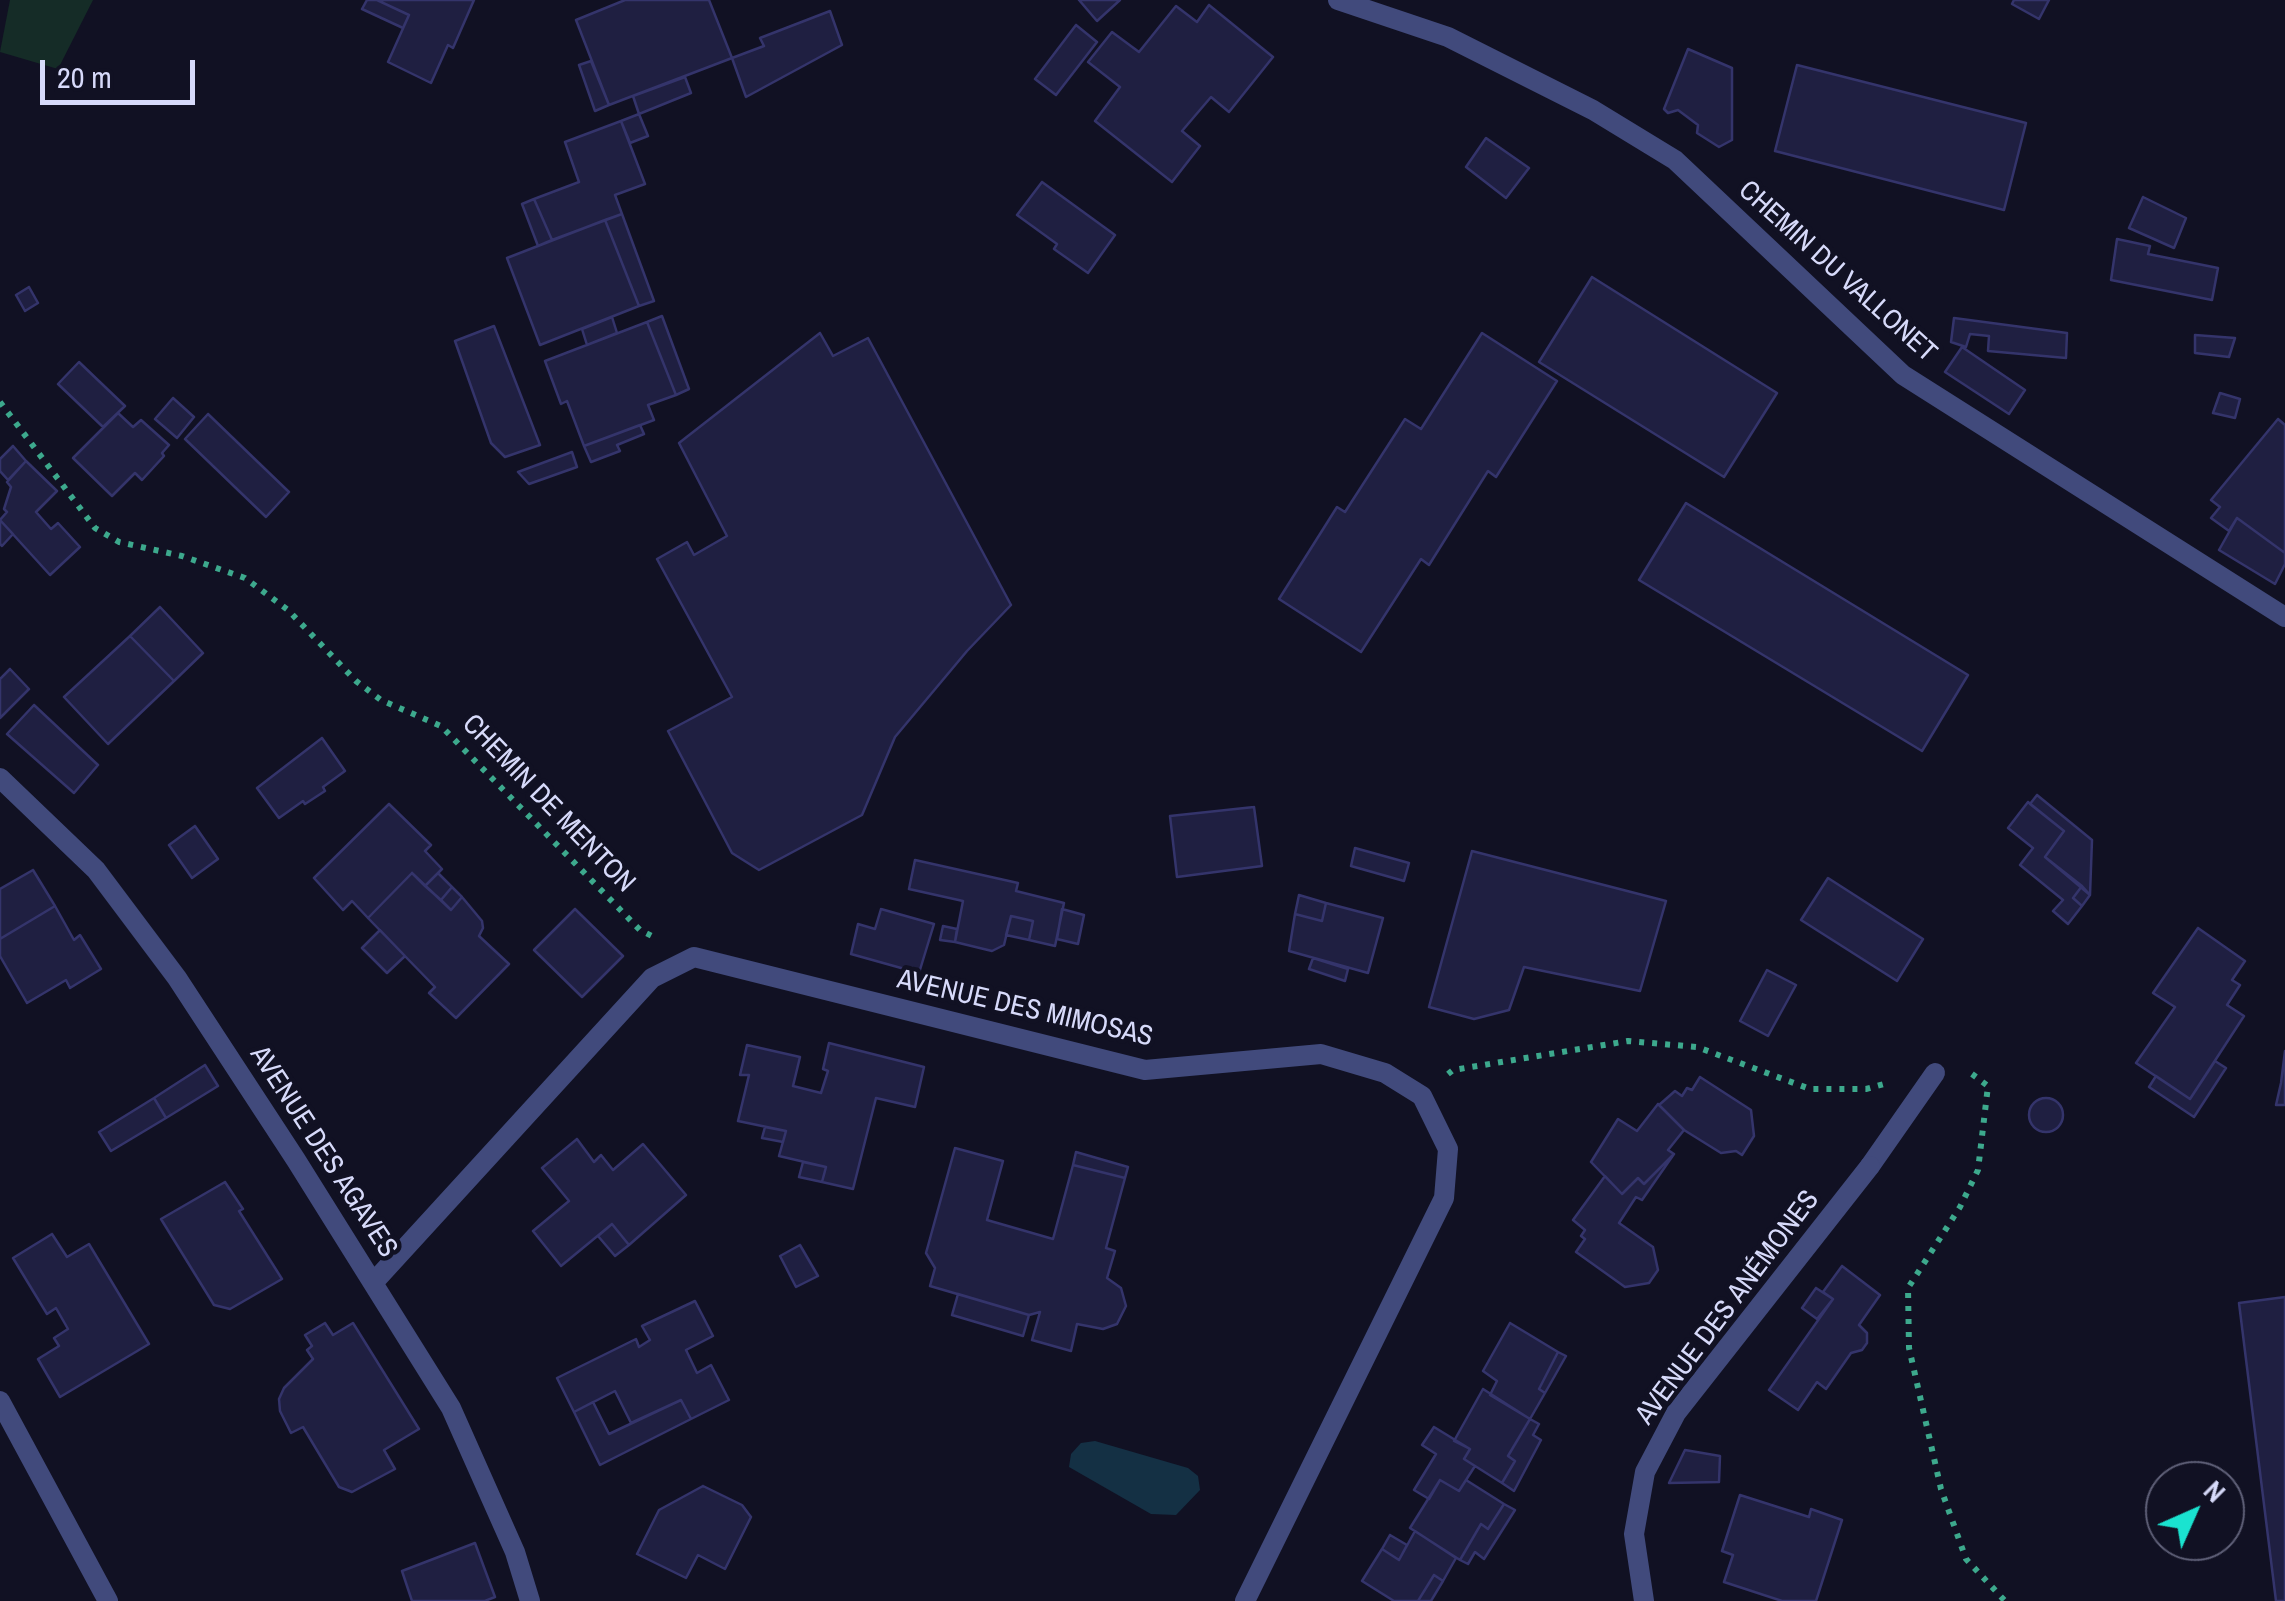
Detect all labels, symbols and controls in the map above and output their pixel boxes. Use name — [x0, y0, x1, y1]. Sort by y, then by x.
scale bar — [45, 40, 200, 102]
text: 20 m — [57, 57, 112, 97]
street label: CHEMIN DU VALLONET — [1731, 174, 1943, 370]
street label: CHEMIN DE MENTON — [455, 708, 641, 900]
street label: AVENUE DES MIMOSAS — [894, 963, 1156, 1055]
street label: AVENUE DES AGAVES — [242, 1040, 404, 1264]
street label: AVENUE DES ANÉMONES — [1629, 1184, 1827, 1432]
north arrow — [2145, 1461, 2245, 1561]
text: N — [2195, 1472, 2234, 1510]

